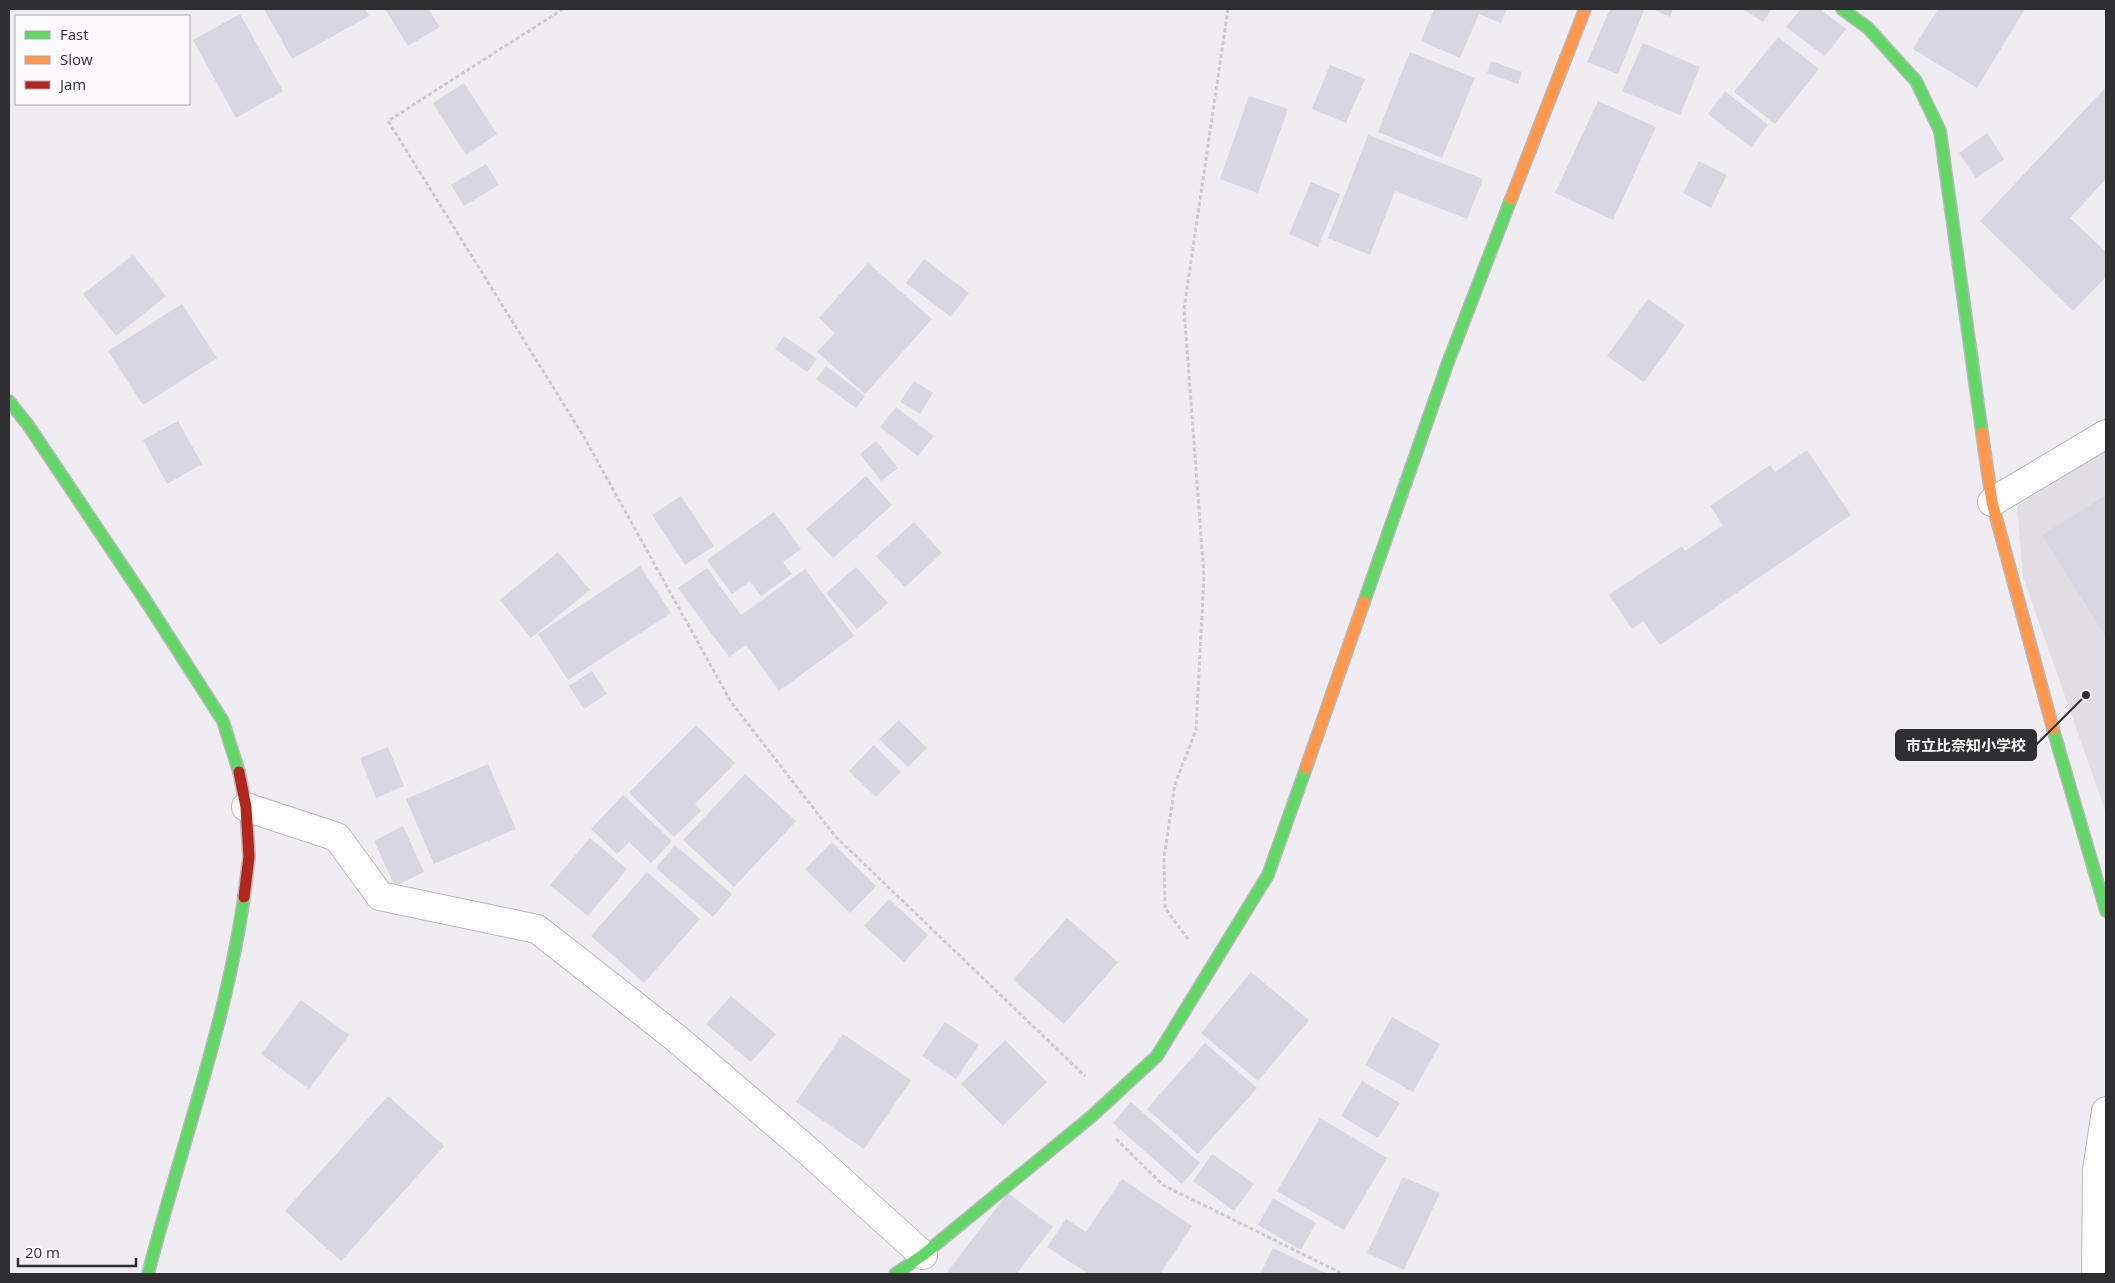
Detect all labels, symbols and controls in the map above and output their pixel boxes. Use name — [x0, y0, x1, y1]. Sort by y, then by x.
legend — [15, 15, 190, 105]
text: Fast — [60, 24, 89, 44]
text: Slow — [60, 49, 93, 69]
text: Jam — [58, 74, 86, 94]
callout: 市立比奈知小学校 — [1896, 730, 2036, 760]
text: 市立比奈知小学校 — [1906, 735, 2026, 755]
scale bar — [18, 1236, 135, 1268]
text: 20 m — [25, 1242, 60, 1262]

